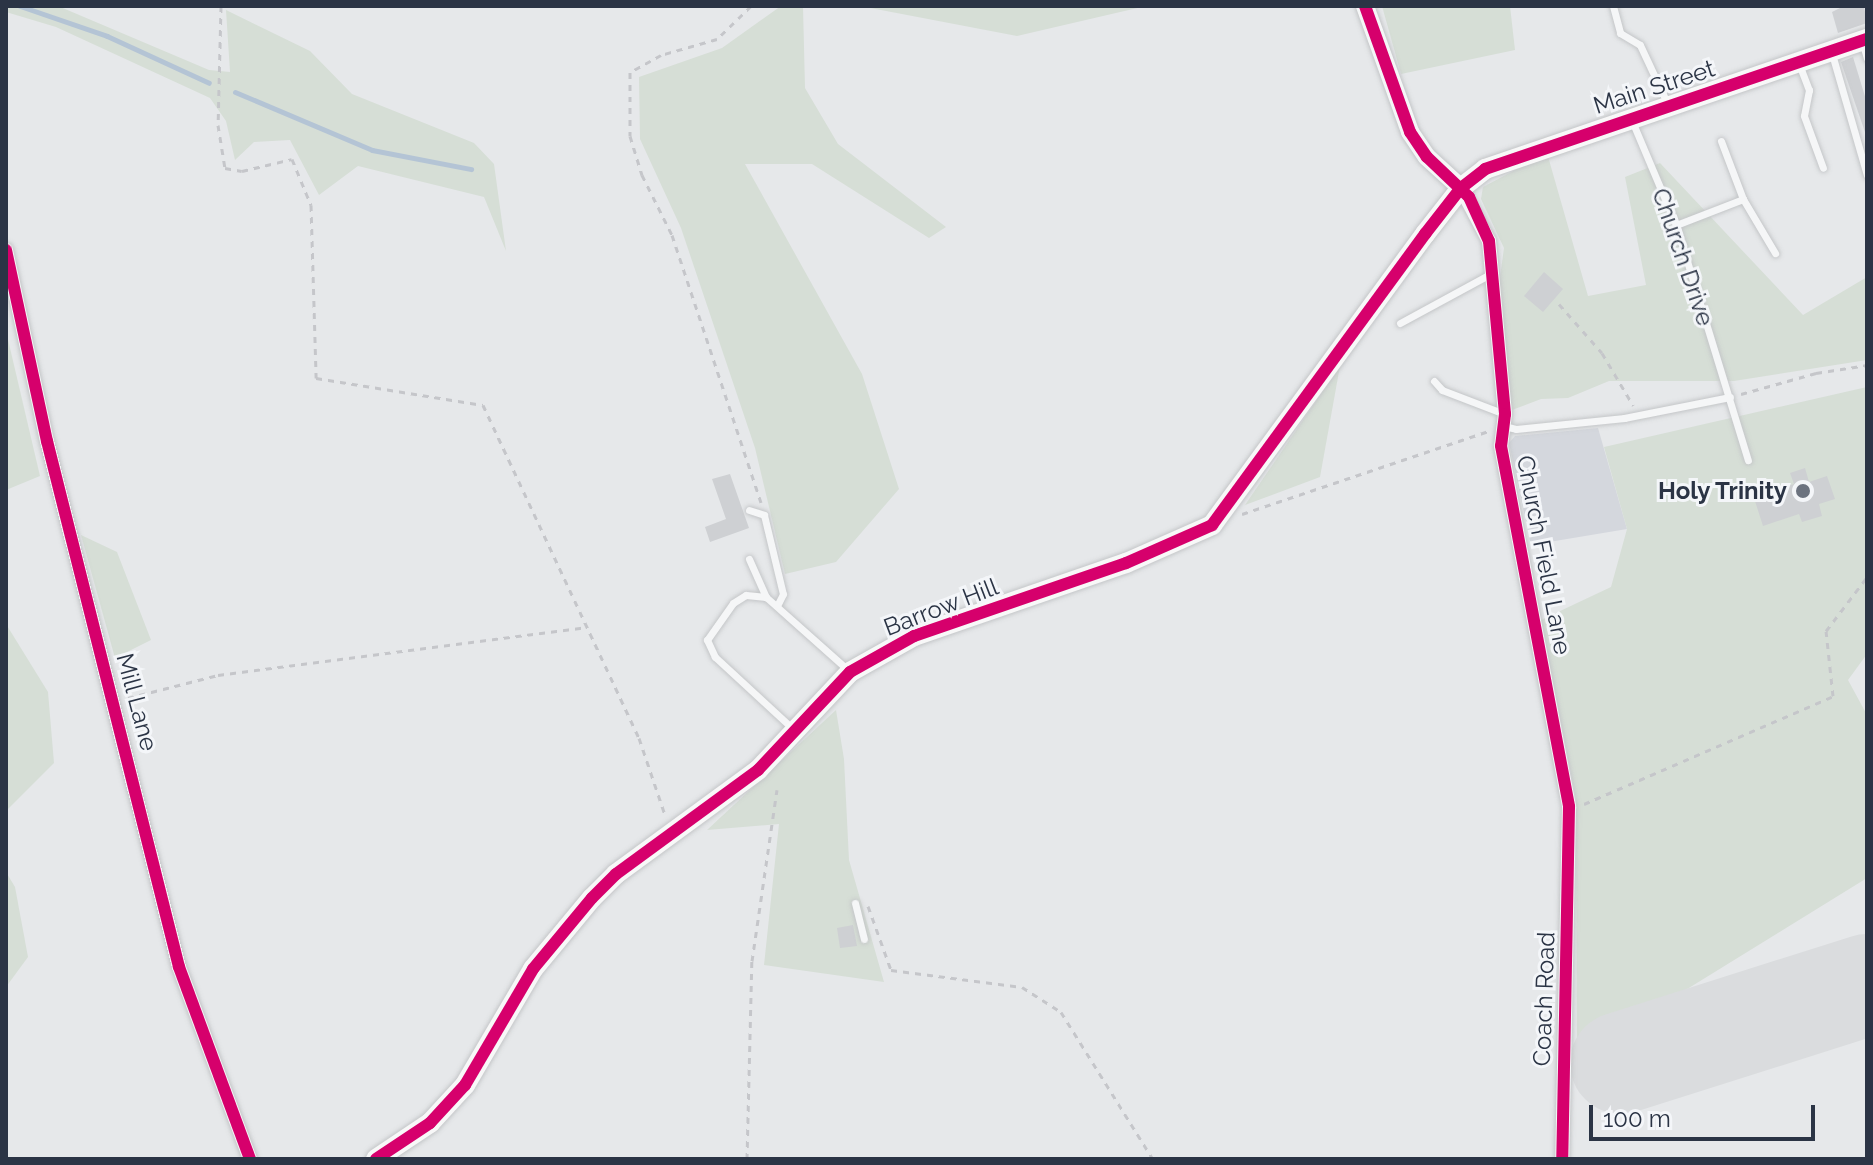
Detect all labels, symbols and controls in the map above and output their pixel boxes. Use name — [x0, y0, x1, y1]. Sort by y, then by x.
street label: Main Street — [1590, 54, 1718, 120]
street label: Church Drive — [1646, 185, 1720, 329]
street label: Church Field Lane — [1511, 453, 1577, 657]
place label: Holy Trinity — [1657, 477, 1787, 505]
marker: Holy Trinity — [1794, 482, 1812, 500]
street label: Barrow Hill — [879, 572, 1003, 642]
street label: Mill Lane — [110, 650, 164, 754]
street label: Coach Road — [1527, 931, 1561, 1067]
scale bar — [1593, 1089, 1819, 1139]
text: 100 m — [1603, 1104, 1671, 1133]

